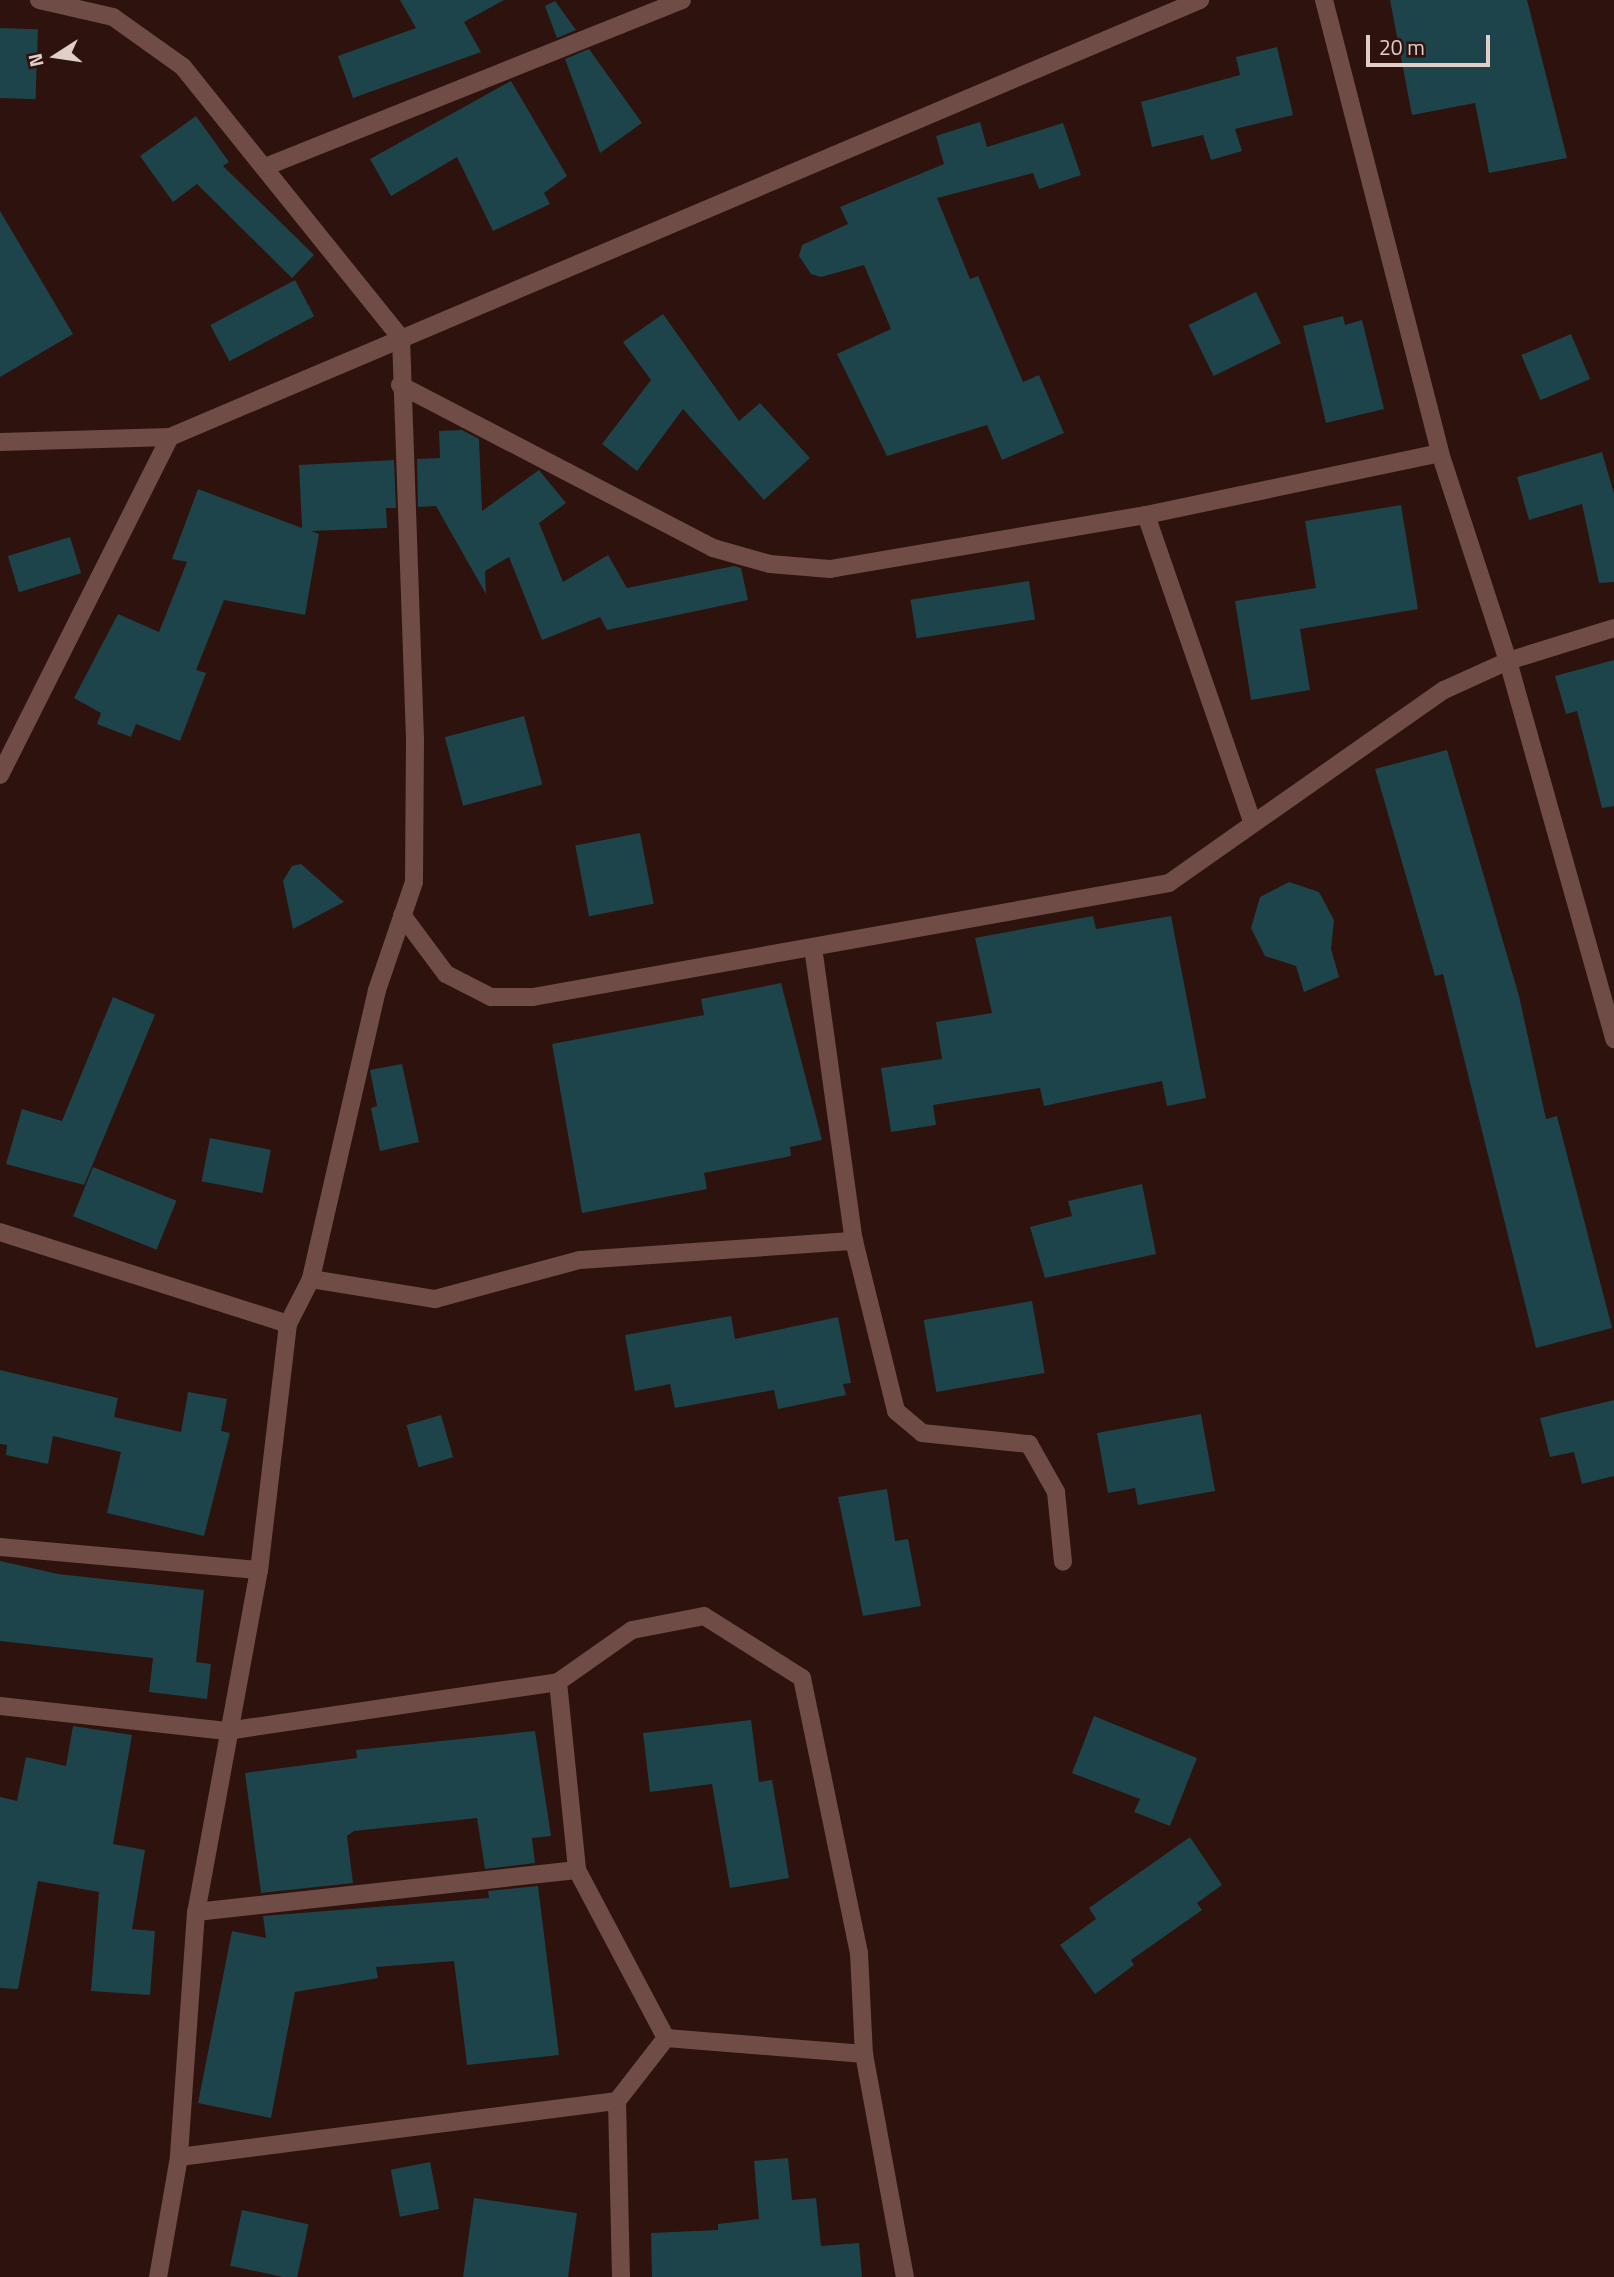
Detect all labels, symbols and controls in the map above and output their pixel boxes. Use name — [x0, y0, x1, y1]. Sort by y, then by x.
north arrow — [21, 21, 91, 91]
scale bar — [1369, 21, 1493, 65]
text: 20 m — [1379, 31, 1425, 63]
text: N — [19, 51, 51, 70]

